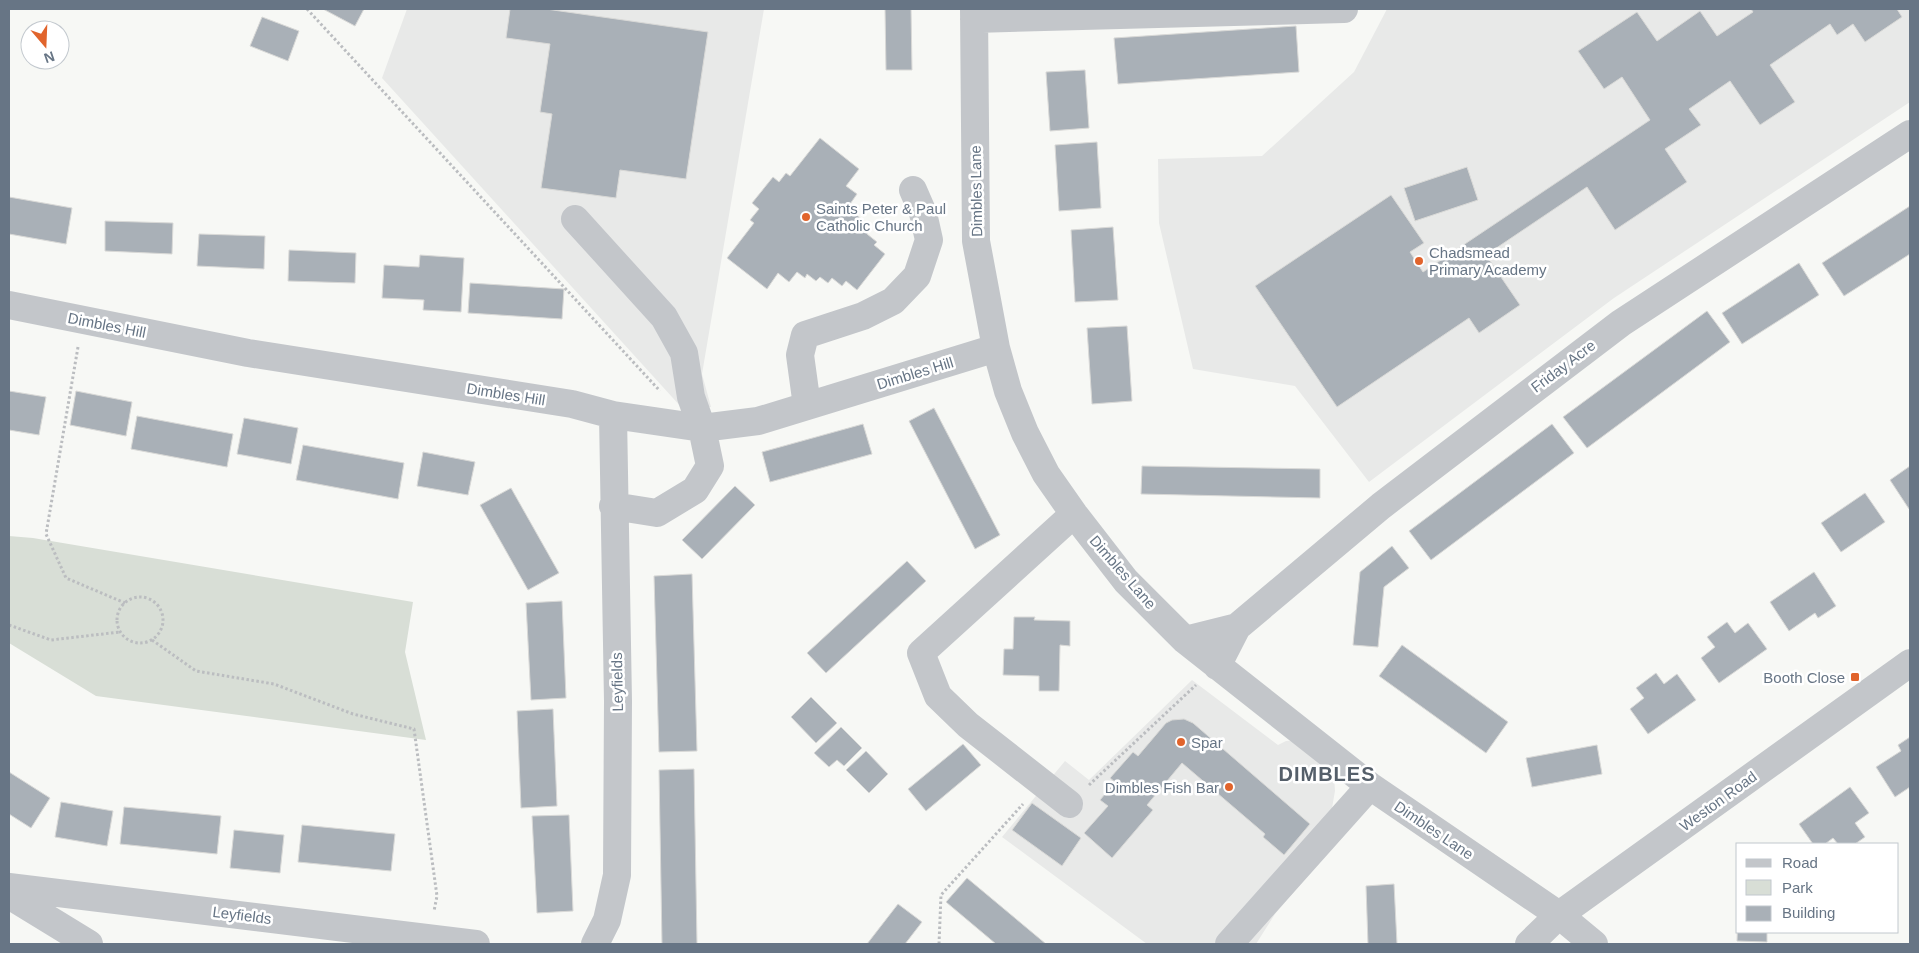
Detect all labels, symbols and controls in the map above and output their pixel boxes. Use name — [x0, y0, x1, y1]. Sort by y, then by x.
north arrow — [20, 20, 70, 70]
text: N — [42, 48, 57, 67]
street label: Dimbles Lane — [967, 145, 985, 237]
place label: Saints Peter & Paul Catholic Church — [816, 200, 946, 234]
marker: Saints Peter & Paul Catholic Church — [800, 211, 812, 223]
place label: Chadsmead Primary Academy — [1429, 244, 1547, 278]
marker: Chadsmead Primary Academy — [1413, 255, 1425, 267]
street label: Dimbles Hill — [67, 309, 147, 341]
street label: Friday Acre — [1528, 336, 1598, 396]
street label: Dimbles Hill — [875, 353, 955, 393]
street label: Dimbles Hill — [466, 379, 546, 409]
street label: Dimbles Lane — [1086, 532, 1160, 612]
street label: Leyfields — [608, 652, 626, 712]
place label: Booth Close — [1763, 669, 1845, 686]
marker: Booth Close — [1849, 671, 1861, 683]
place label: Spar — [1191, 734, 1223, 751]
marker: Spar — [1175, 736, 1187, 748]
district label: DIMBLES — [1279, 763, 1376, 785]
street label: Weston Road — [1676, 767, 1760, 835]
place label: Dimbles Fish Bar — [1105, 779, 1219, 796]
marker: Dimbles Fish Bar — [1223, 781, 1235, 793]
street label: Dimbles Lane — [1391, 797, 1477, 863]
legend — [1736, 843, 1899, 933]
text: Road — [1782, 854, 1818, 871]
text: Park — [1782, 879, 1813, 896]
street label: Leyfields — [212, 903, 272, 927]
text: Building — [1782, 904, 1835, 921]

